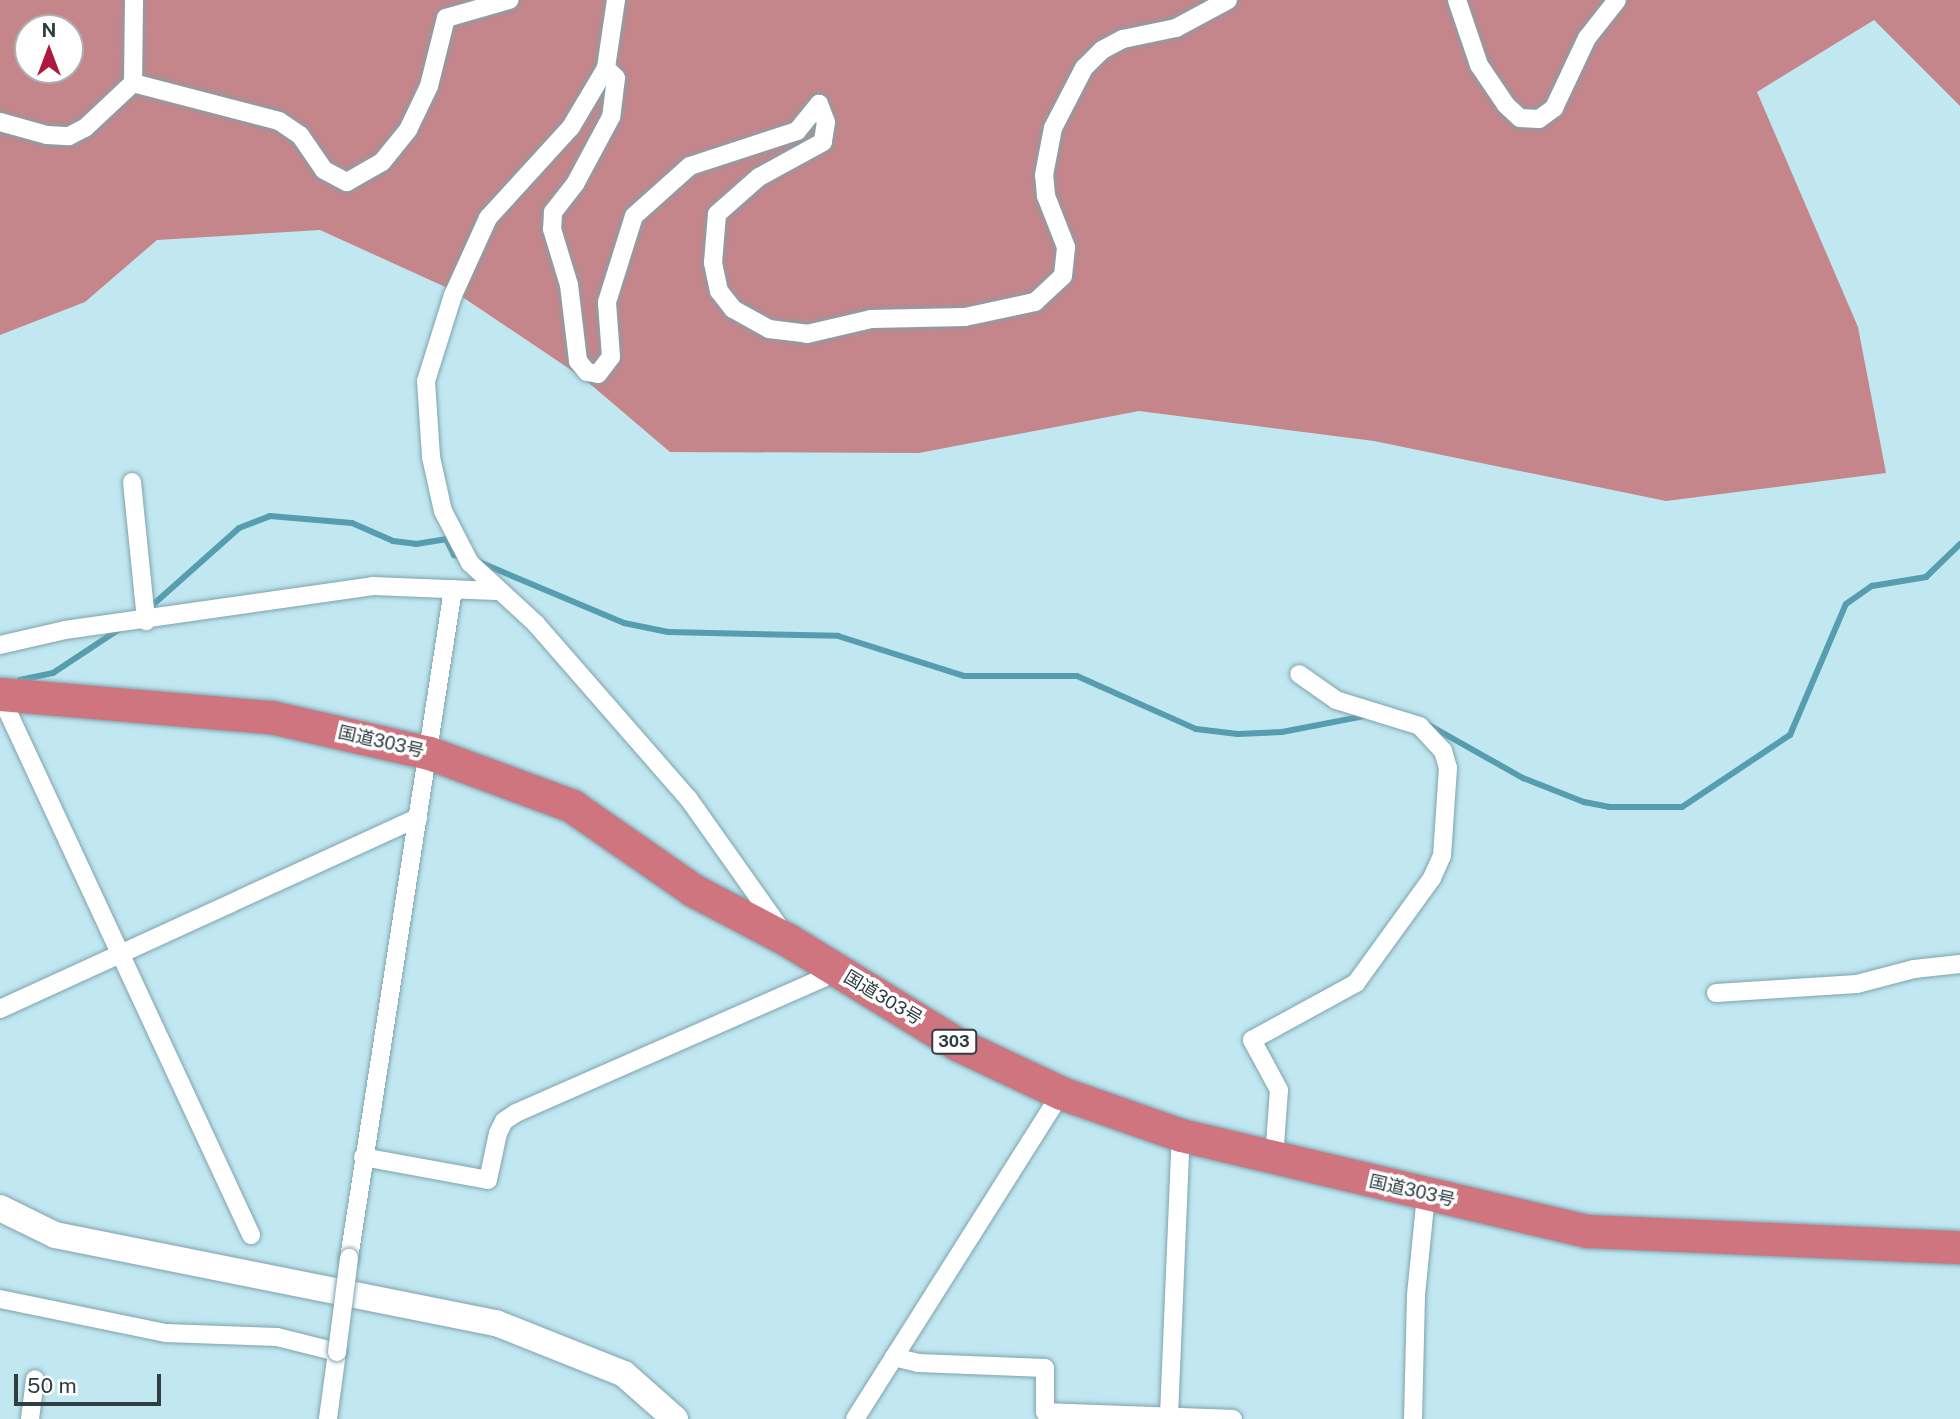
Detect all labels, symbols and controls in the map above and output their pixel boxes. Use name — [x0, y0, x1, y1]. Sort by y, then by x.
north arrow — [14, 14, 84, 84]
text: N — [42, 19, 56, 41]
street label: 国道303号 — [336, 722, 426, 762]
street label: 国道303号 — [840, 966, 926, 1030]
road number: 303 — [931, 1030, 977, 1054]
street label: 国道303号 — [1367, 1171, 1457, 1211]
scale bar — [18, 1360, 164, 1404]
text: 50 m — [27, 1373, 77, 1398]

